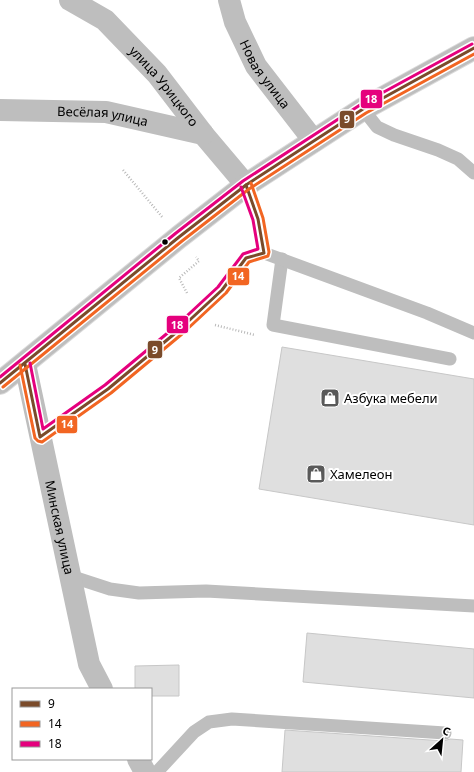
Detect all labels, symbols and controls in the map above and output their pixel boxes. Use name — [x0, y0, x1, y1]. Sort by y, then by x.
street label: Новая улица — [236, 36, 295, 112]
street label: улица Урицкого — [125, 42, 203, 130]
line badge: 18 — [360, 89, 383, 109]
text: 18 — [365, 91, 377, 106]
street label: Весёлая улица — [57, 102, 150, 130]
line badge: 9 — [339, 110, 355, 129]
text: 9 — [344, 111, 350, 126]
unlabelled marker — [160, 237, 170, 247]
line badge: 14 — [227, 267, 250, 286]
text: 14 — [232, 268, 245, 283]
line badge: 18 — [166, 315, 189, 334]
text: 18 — [171, 317, 183, 332]
line badge: 9 — [147, 340, 163, 359]
text: 9 — [152, 342, 158, 357]
shop icon: Азбука мебели — [319, 387, 341, 409]
place label: Азбука мебели — [344, 389, 438, 407]
line badge: 14 — [56, 415, 78, 434]
text: 14 — [61, 416, 74, 431]
shop icon: Хамелеон — [305, 463, 327, 485]
place label: Хамелеон — [330, 465, 392, 483]
street label: Минская улица — [41, 479, 79, 576]
legend — [12, 688, 152, 760]
text: 9 — [48, 695, 55, 712]
text: 14 — [48, 715, 62, 732]
north arrow — [422, 720, 462, 760]
text: С — [440, 722, 453, 739]
text: 18 — [48, 735, 62, 752]

